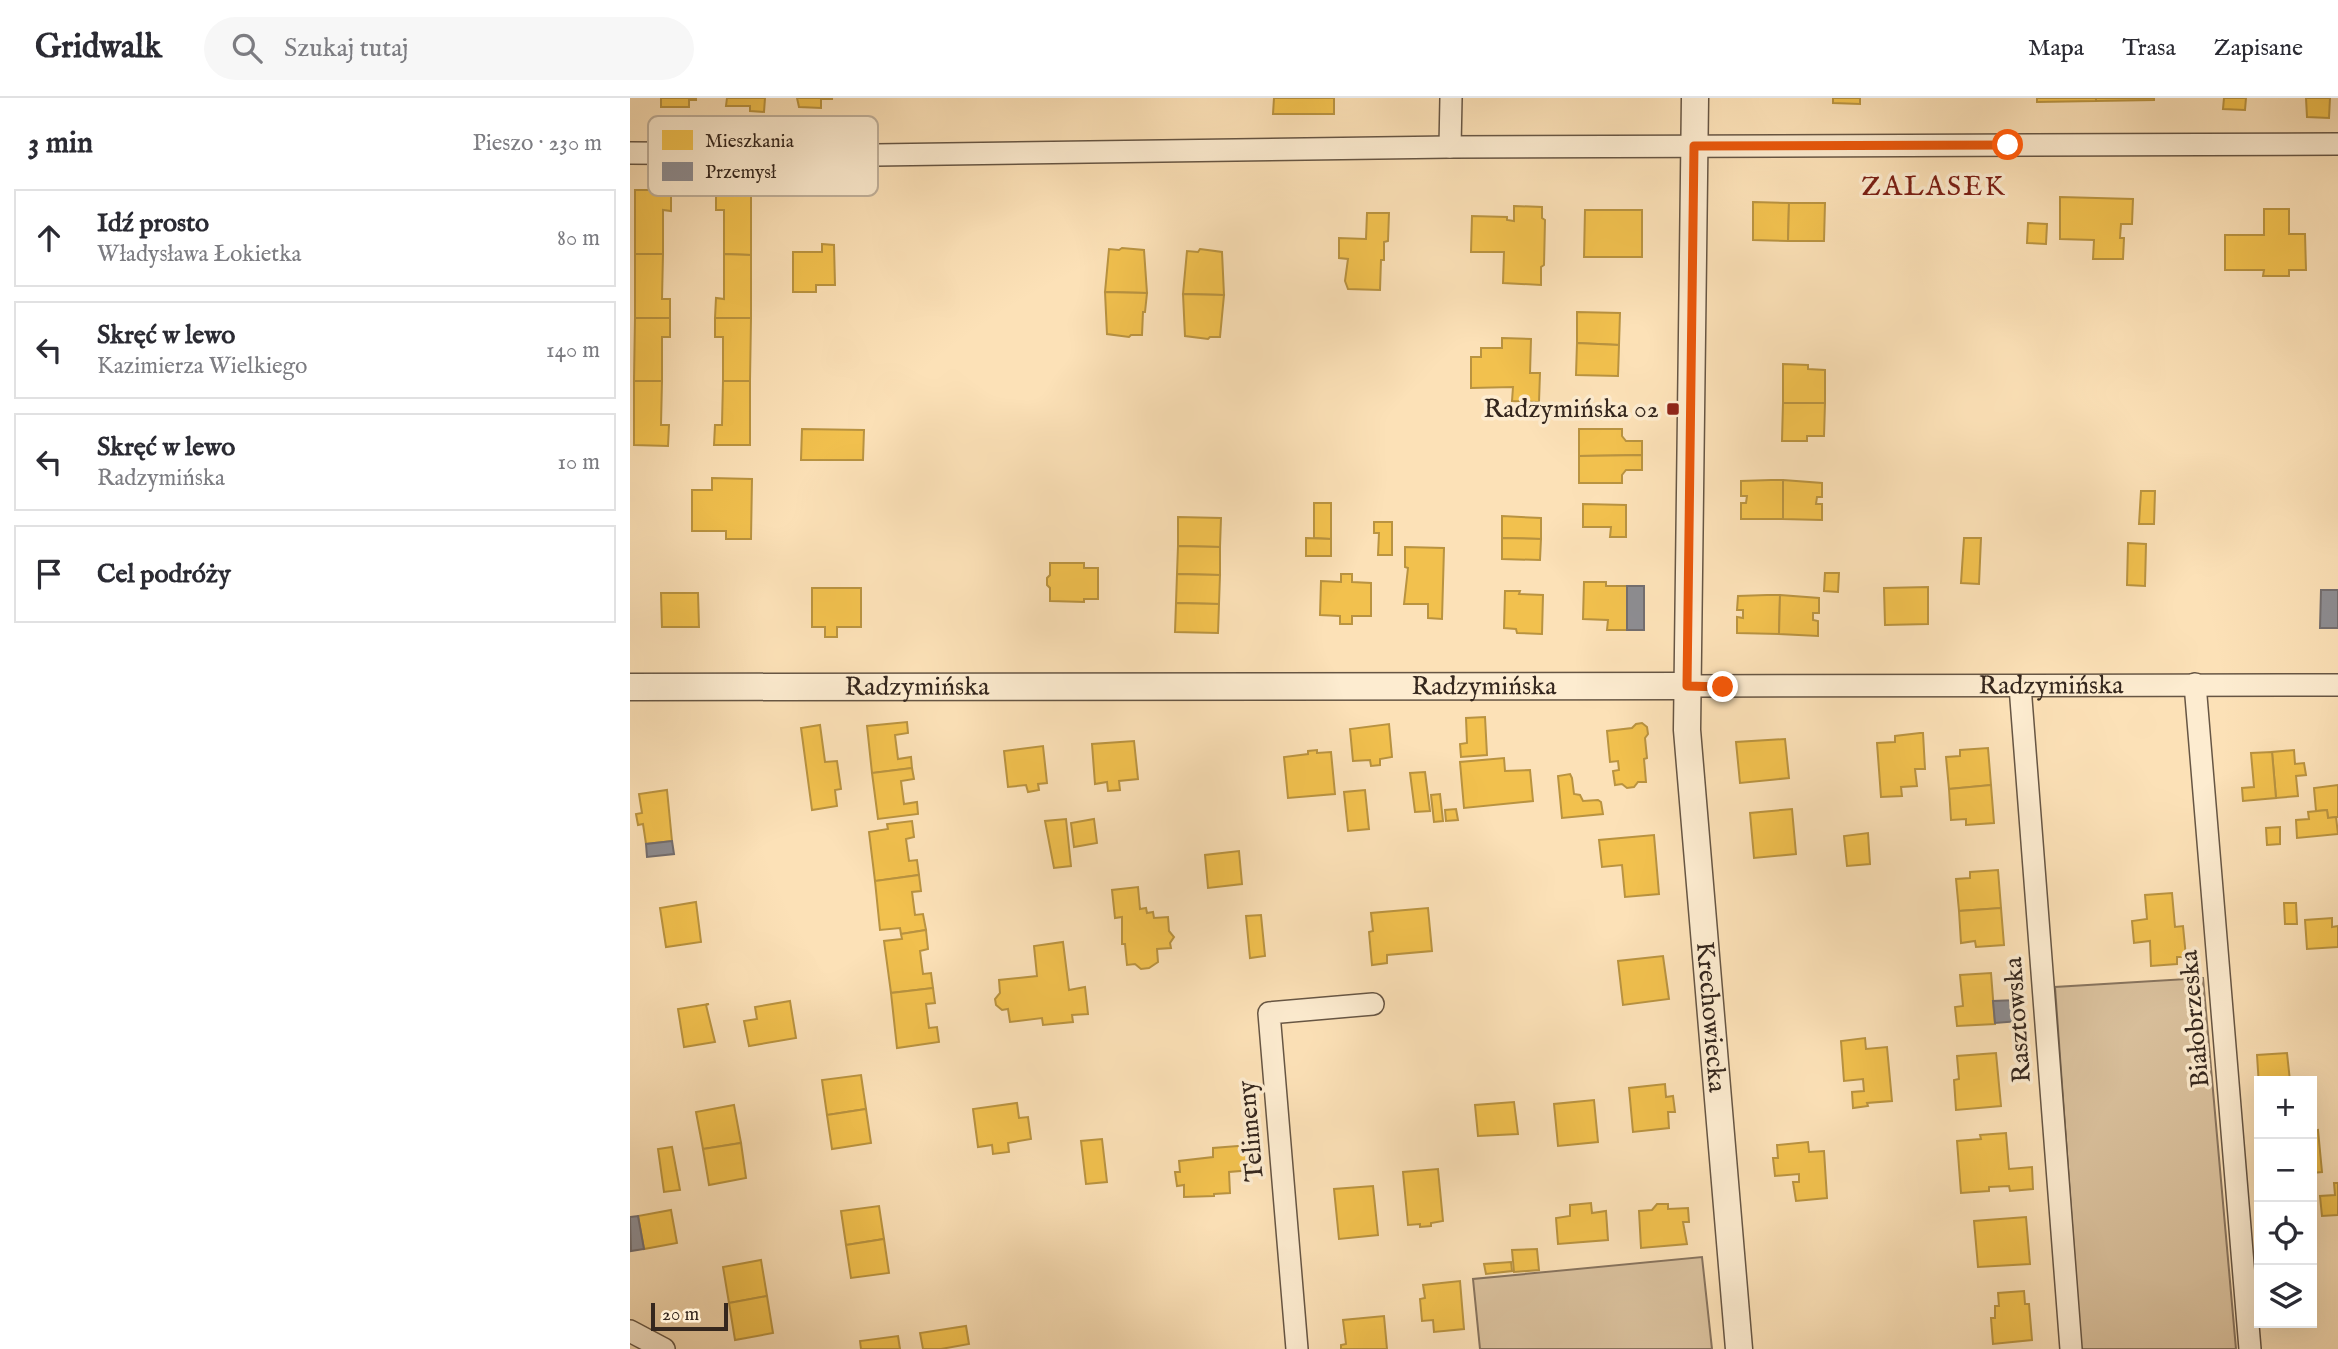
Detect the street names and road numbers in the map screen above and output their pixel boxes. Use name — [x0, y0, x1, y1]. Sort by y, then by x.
street label: Radzymińska — [1979, 669, 2124, 702]
street label: Radzymińska — [845, 670, 990, 703]
street label: Radzymińska — [1412, 670, 1557, 703]
street label: Krechowiecka — [1688, 940, 1734, 1094]
street label: Białobrzeska — [2172, 948, 2217, 1089]
street label: Rasztowska — [1997, 955, 2039, 1084]
street label: Telimeny — [1230, 1079, 1272, 1183]

